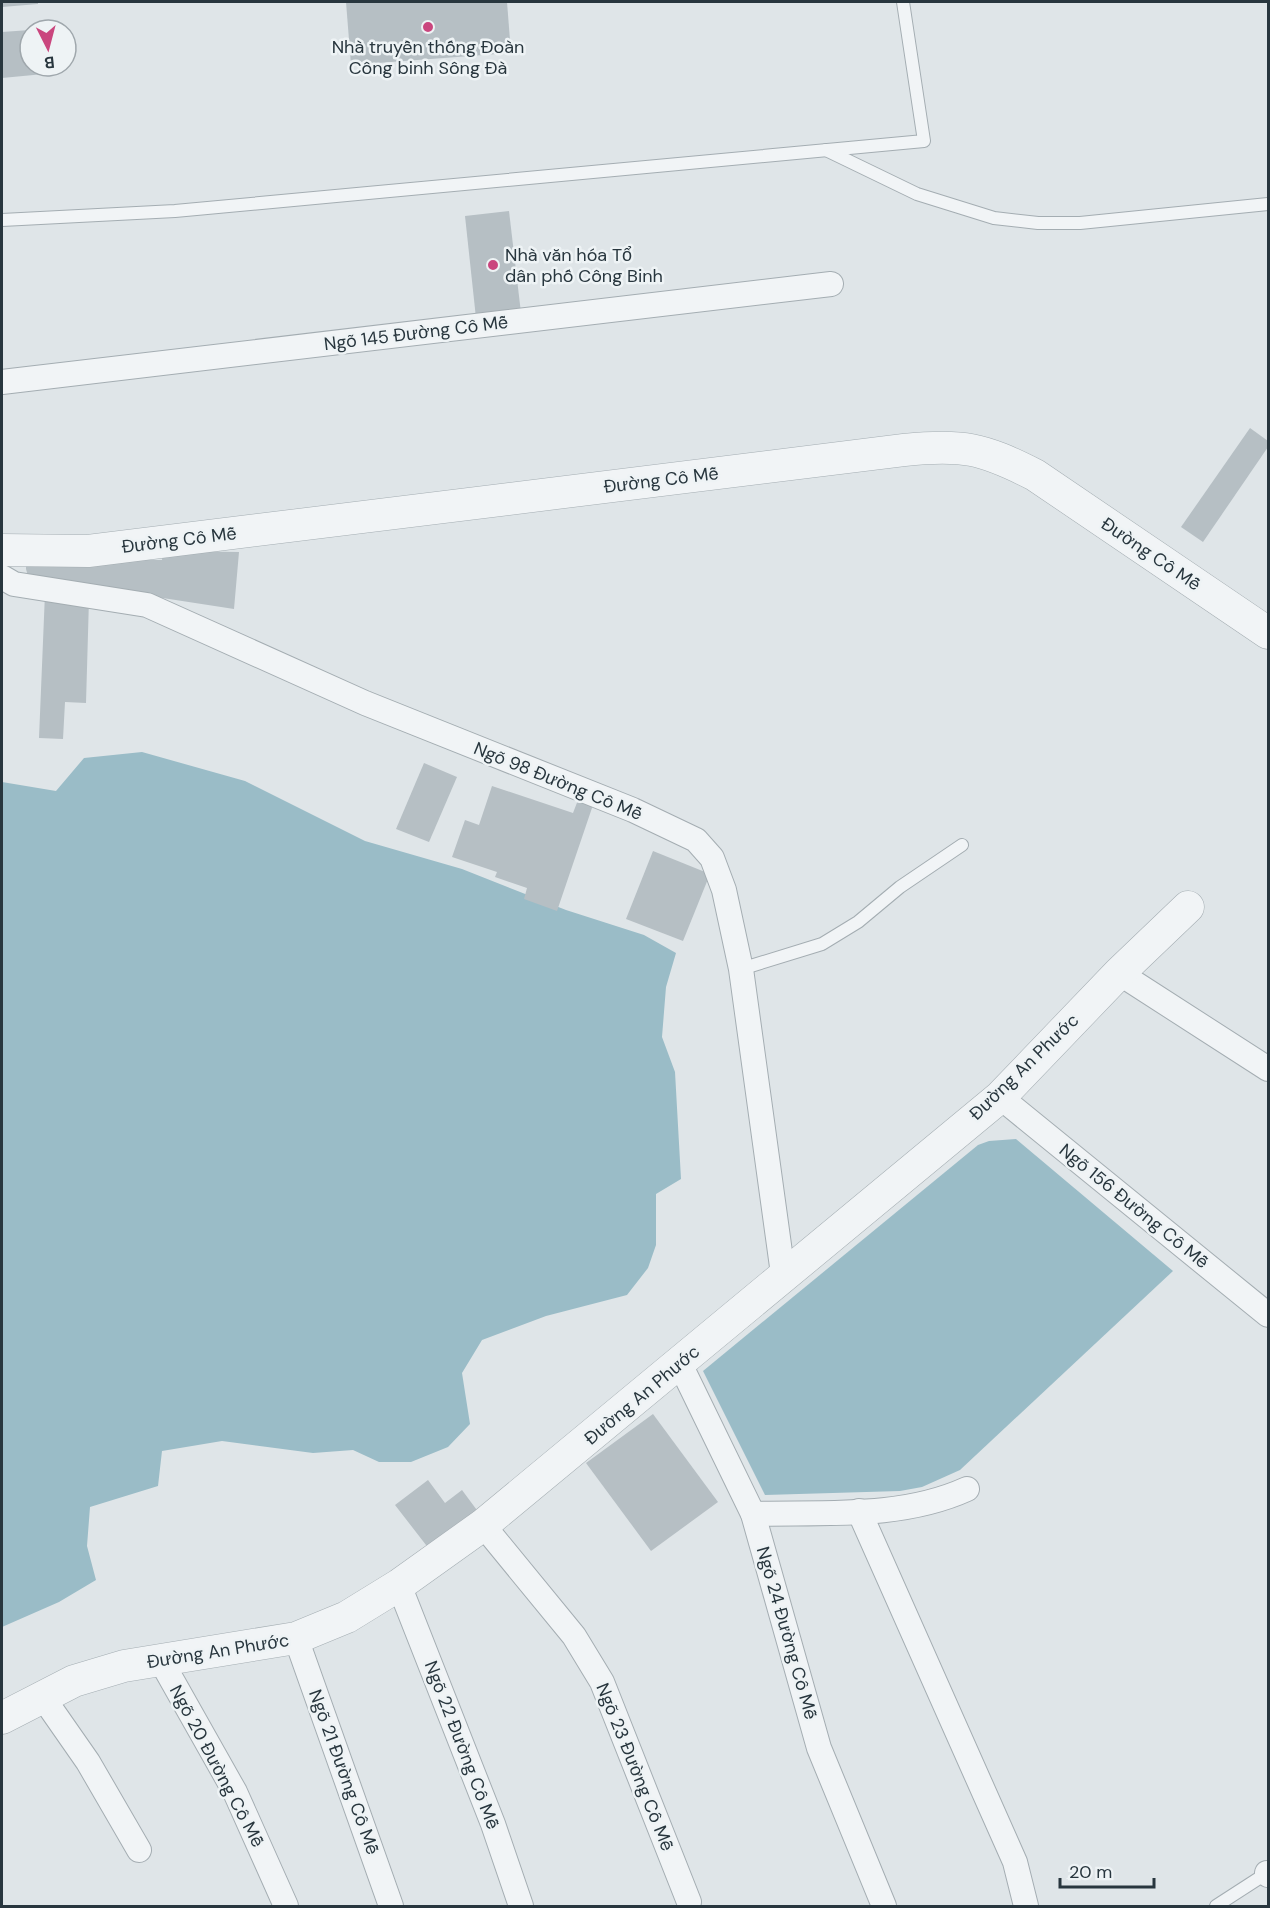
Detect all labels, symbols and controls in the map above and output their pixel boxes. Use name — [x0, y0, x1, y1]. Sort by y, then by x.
north arrow — [18, 18, 78, 78]
marker: Nhà truyền thống Đoàn Công binh Sông Đà — [421, 20, 435, 34]
place label: Nhà truyền thống Đoàn Công binh Sông Đà — [332, 35, 524, 80]
text: B — [43, 51, 56, 73]
place label: Nhà văn hóa Tổ dân phố Công Binh — [505, 243, 663, 288]
marker: Nhà văn hóa Tổ dân phố Công Binh — [486, 258, 500, 272]
street label: Ngõ 145 Đường Cô Mễ — [323, 310, 509, 356]
street label: Đường Cô Mễ — [602, 461, 720, 499]
street label: Đường Cô Mễ — [1096, 512, 1206, 596]
street label: Đường Cô Mễ — [120, 521, 238, 559]
street label: Ngõ 98 Đường Cô Mễ — [470, 736, 646, 826]
street label: Đường An Phước — [964, 1008, 1084, 1126]
street label: Ngõ 156 Đường Cô Mễ — [1054, 1138, 1214, 1274]
street label: Đường An Phước — [579, 1340, 705, 1450]
street label: Ngõ 24 Đường Cô Mễ — [751, 1544, 823, 1722]
street label: Đường An Phước — [145, 1628, 291, 1674]
street label: Ngõ 22 Đường Cô Mễ — [419, 1657, 505, 1833]
street label: Ngõ 23 Đường Cô Mễ — [590, 1680, 680, 1854]
street label: Ngõ 20 Đường Cô Mễ — [164, 1681, 270, 1851]
street label: Ngõ 21 Đường Cô Mễ — [303, 1686, 385, 1858]
scale bar — [1060, 1851, 1154, 1889]
text: 20 m — [1069, 1860, 1112, 1884]

